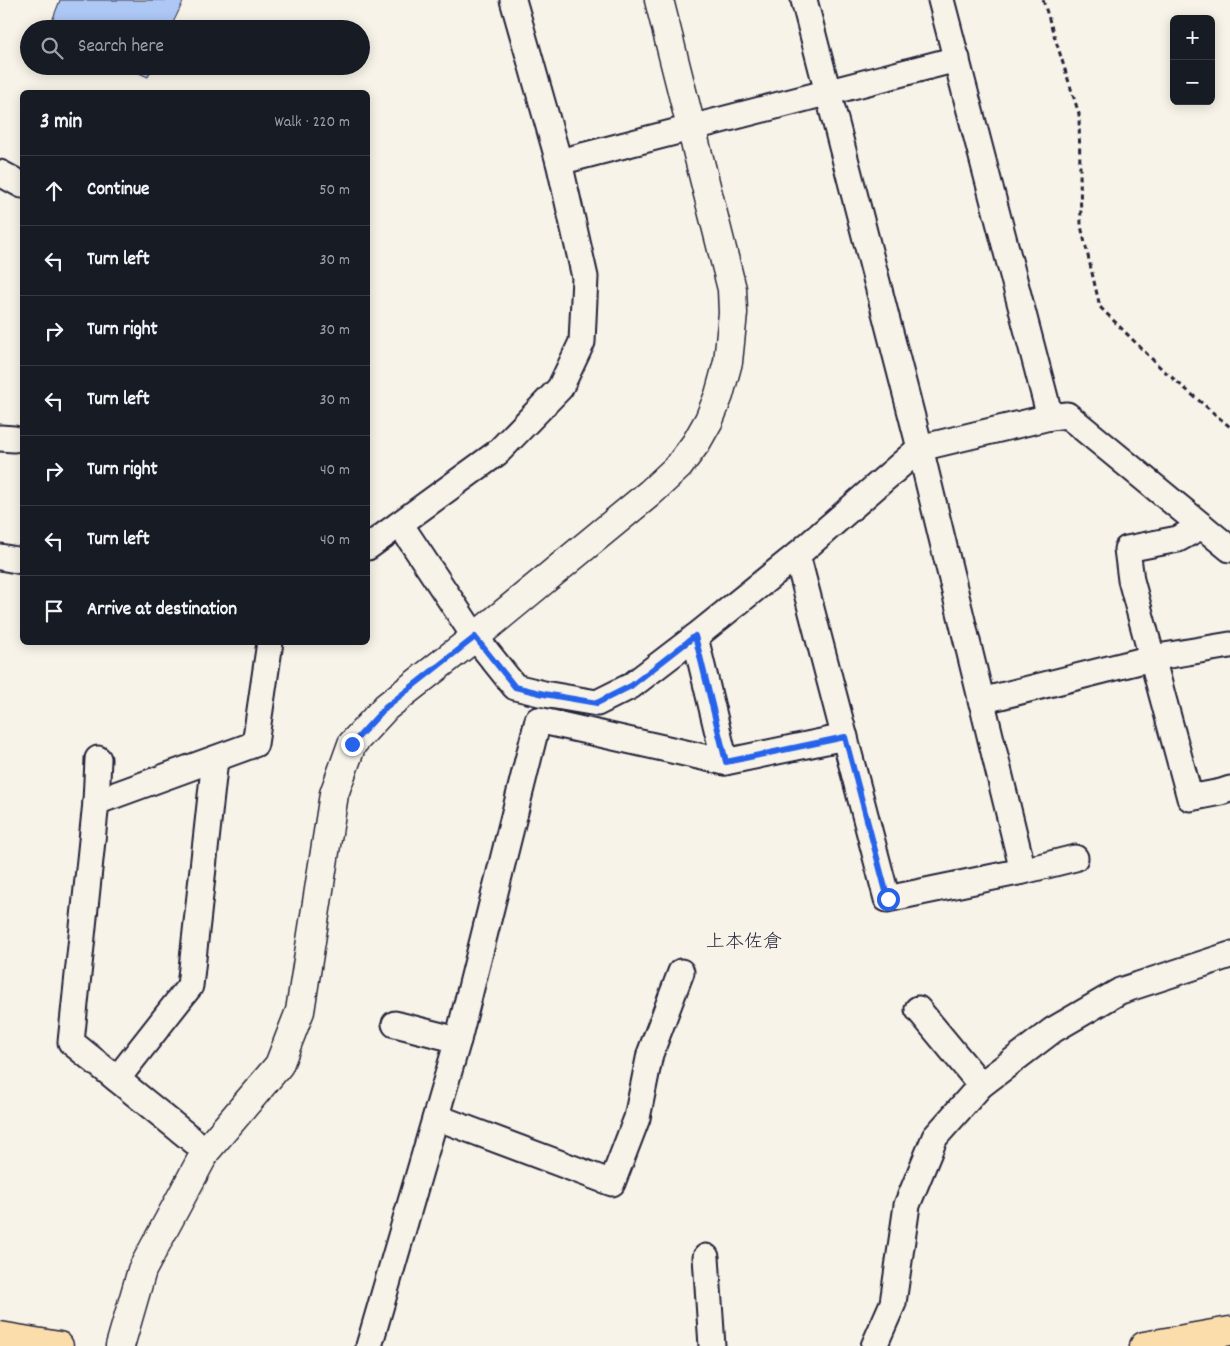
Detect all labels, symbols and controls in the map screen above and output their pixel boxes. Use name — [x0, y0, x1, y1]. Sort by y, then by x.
map controls — [1170, 15, 1215, 105]
button: + — [1170, 15, 1215, 60]
search box — [20, 20, 370, 75]
icon: search — [38, 34, 66, 62]
text: Search here — [78, 34, 164, 61]
button: − — [1170, 60, 1215, 105]
text: 3 min — [40, 108, 82, 138]
text: Walk · 220 m — [275, 111, 350, 134]
icon: ahead — [40, 177, 68, 205]
text: Continue — [87, 177, 149, 204]
text: 50 m — [319, 179, 350, 202]
icon: left — [40, 247, 68, 275]
text: Turn left — [87, 247, 150, 274]
text: 30 m — [320, 249, 350, 272]
icon: right — [40, 317, 68, 345]
text: Turn right — [87, 317, 158, 344]
text: 30 m — [320, 319, 350, 342]
icon: left — [40, 387, 68, 415]
text: Turn left — [87, 387, 150, 414]
text: 30 m — [320, 389, 350, 412]
icon: right — [40, 457, 68, 485]
text: Turn right — [87, 457, 158, 484]
text: 40 m — [320, 459, 350, 482]
icon: left — [40, 527, 68, 555]
text: Turn left — [87, 527, 150, 554]
text: 40 m — [320, 529, 350, 552]
icon: arrive — [40, 597, 68, 625]
text: Arrive at destination — [87, 597, 237, 624]
route end — [341, 733, 364, 756]
route start — [877, 888, 900, 911]
district label: 上本佐倉 — [706, 930, 782, 957]

